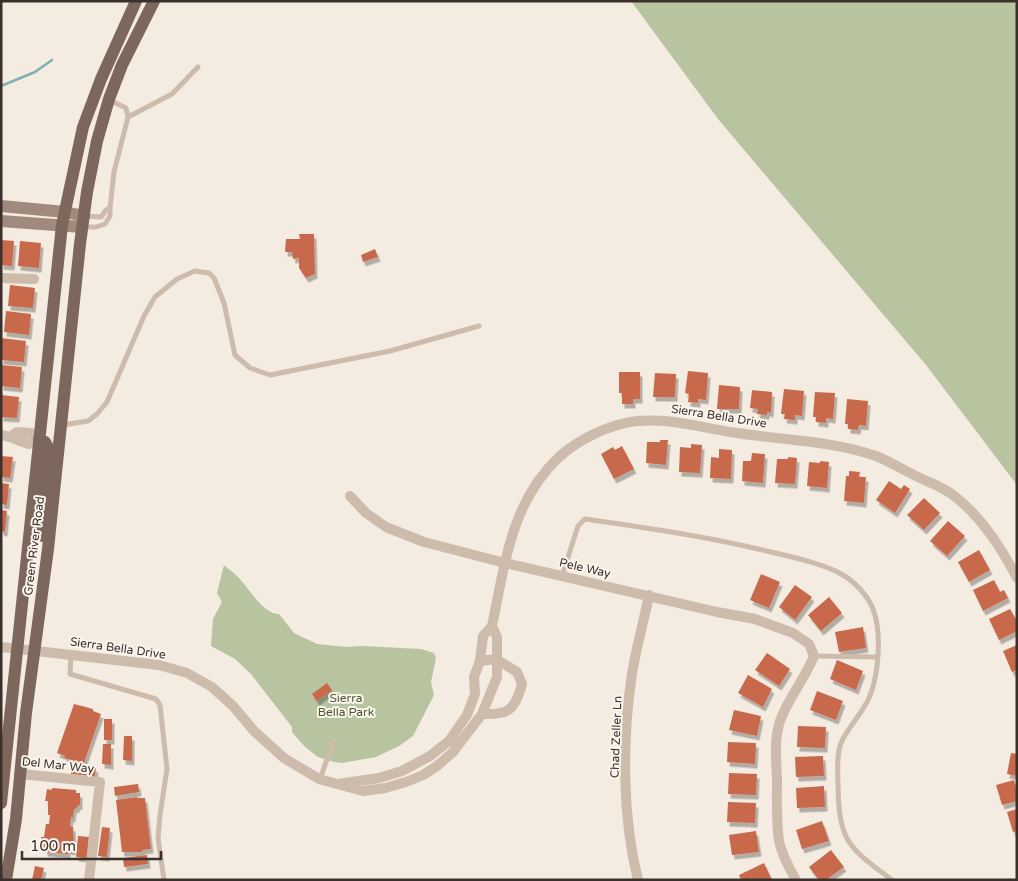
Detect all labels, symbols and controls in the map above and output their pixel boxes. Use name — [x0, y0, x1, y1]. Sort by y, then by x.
street label: Sierra Bella Drive — [670, 402, 768, 430]
street label: Green River Road — [21, 496, 47, 596]
street label: Pele Way — [558, 555, 613, 581]
street label: Sierra Bella Drive — [69, 634, 167, 662]
park label: Sierra Bella Park — [318, 691, 375, 719]
street label: Chad Zeller Ln — [608, 696, 624, 778]
street label: Del Mar Way — [21, 754, 95, 776]
scale bar — [22, 828, 161, 860]
text: 100 m — [30, 837, 76, 855]

